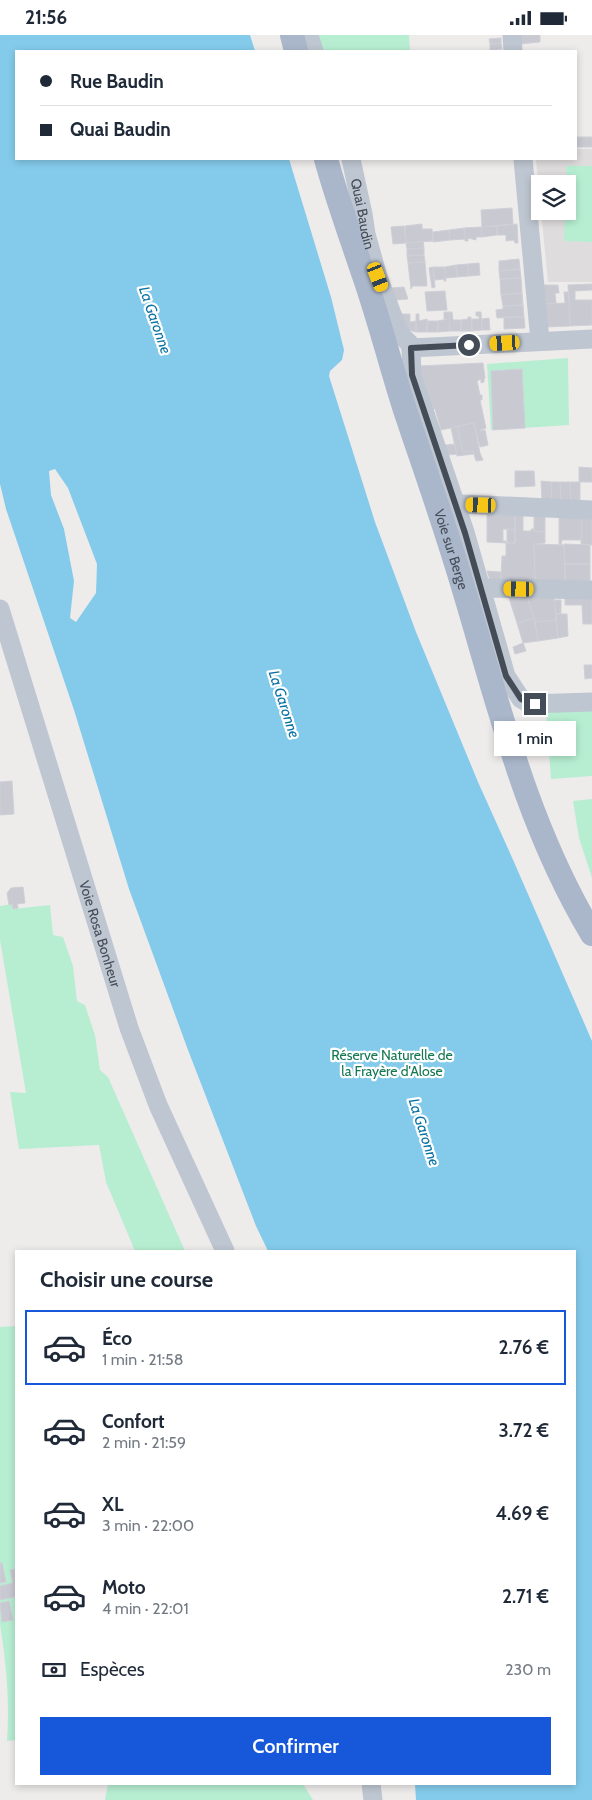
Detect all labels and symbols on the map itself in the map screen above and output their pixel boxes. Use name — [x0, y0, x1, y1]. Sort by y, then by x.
street label: Quai Baudin — [346, 177, 379, 251]
car — [365, 260, 390, 294]
water label: La Garonne — [135, 284, 175, 356]
route start — [458, 334, 480, 356]
car — [489, 335, 520, 351]
car — [465, 497, 496, 513]
street label: Voie sur Berge — [430, 507, 472, 592]
car — [503, 581, 534, 597]
water label: La Garonne — [265, 668, 303, 740]
route end — [524, 693, 546, 715]
callout: 1 min — [494, 721, 576, 757]
street label: Voie Rosa Bonheur — [75, 878, 125, 990]
park label: Réserve Naturelle de la Frayère d'Alose — [331, 1046, 453, 1080]
water label: La Garonne — [405, 1096, 443, 1168]

